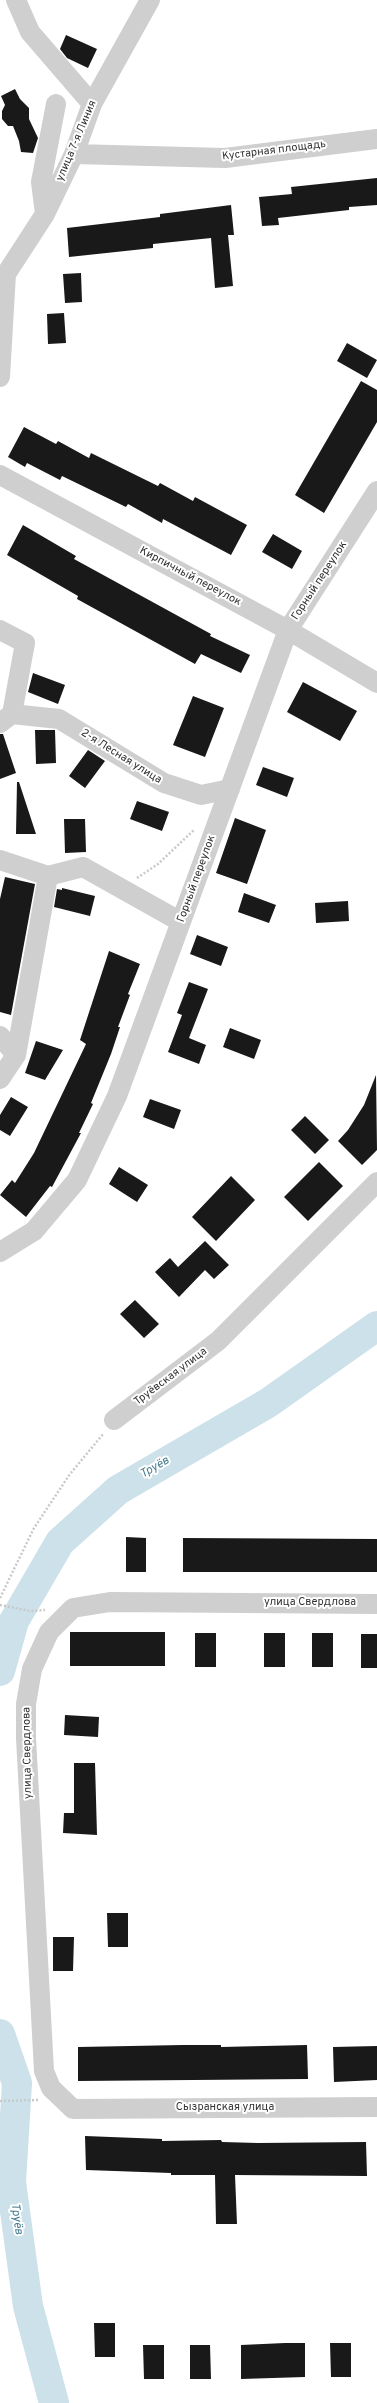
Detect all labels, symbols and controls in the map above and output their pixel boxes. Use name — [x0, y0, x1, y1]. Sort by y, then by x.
street label: улица 7-я Линия — [54, 99, 100, 183]
street label: Кустарная площадь — [221, 138, 327, 164]
street label: Горный переулок — [290, 539, 350, 623]
street label: Кирпичный переулок — [137, 545, 243, 609]
street label: 2-я Лесная улица — [78, 727, 164, 787]
street label: Горный переулок — [175, 834, 219, 924]
street label: Труёвская улица — [132, 1345, 210, 1409]
water label: Труёв — [138, 1454, 172, 1482]
street label: улица Свердлова — [264, 1596, 356, 1610]
street label: улица Свердлова — [21, 1707, 35, 1799]
street label: Сызранская улица — [176, 2101, 274, 2115]
water label: Труёв — [7, 2203, 25, 2235]

